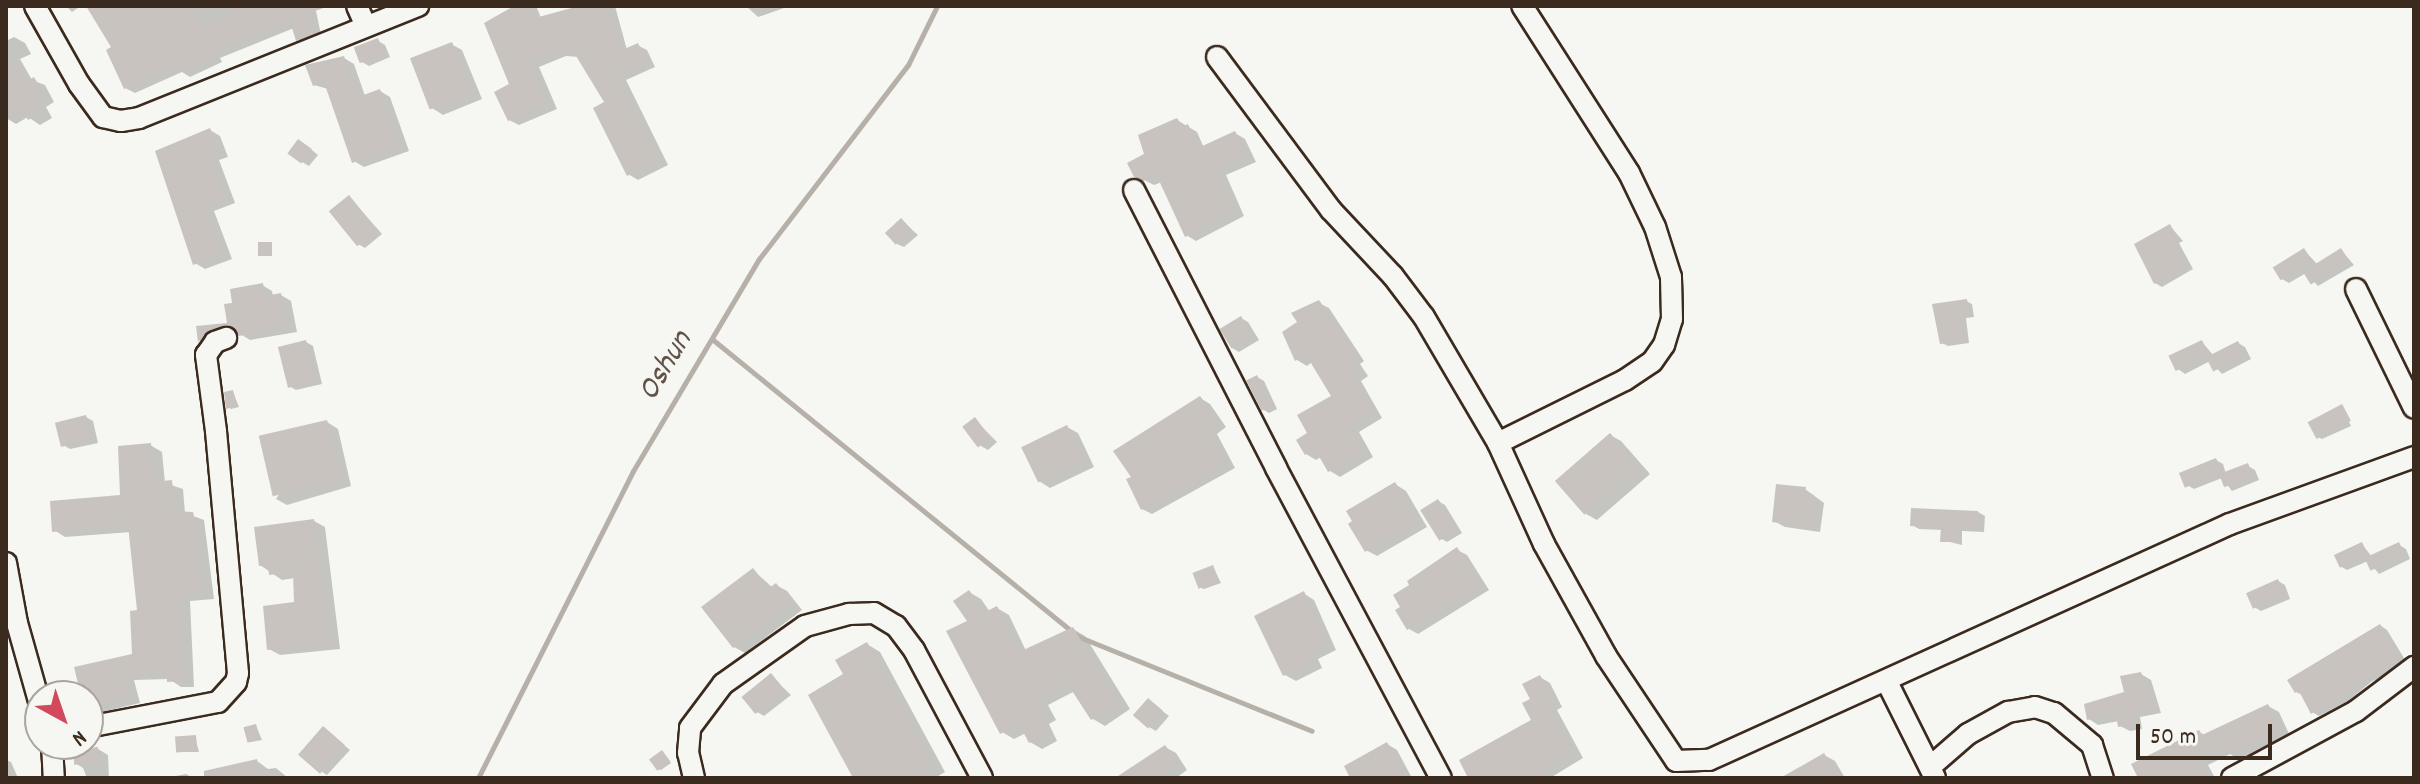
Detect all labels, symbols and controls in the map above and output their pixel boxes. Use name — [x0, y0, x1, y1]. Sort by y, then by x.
water label: Oshun — [631, 325, 703, 409]
north arrow — [24, 680, 104, 760]
scale bar — [2140, 708, 2276, 758]
text: 50 m — [2150, 721, 2196, 755]
text: N — [64, 722, 93, 753]

